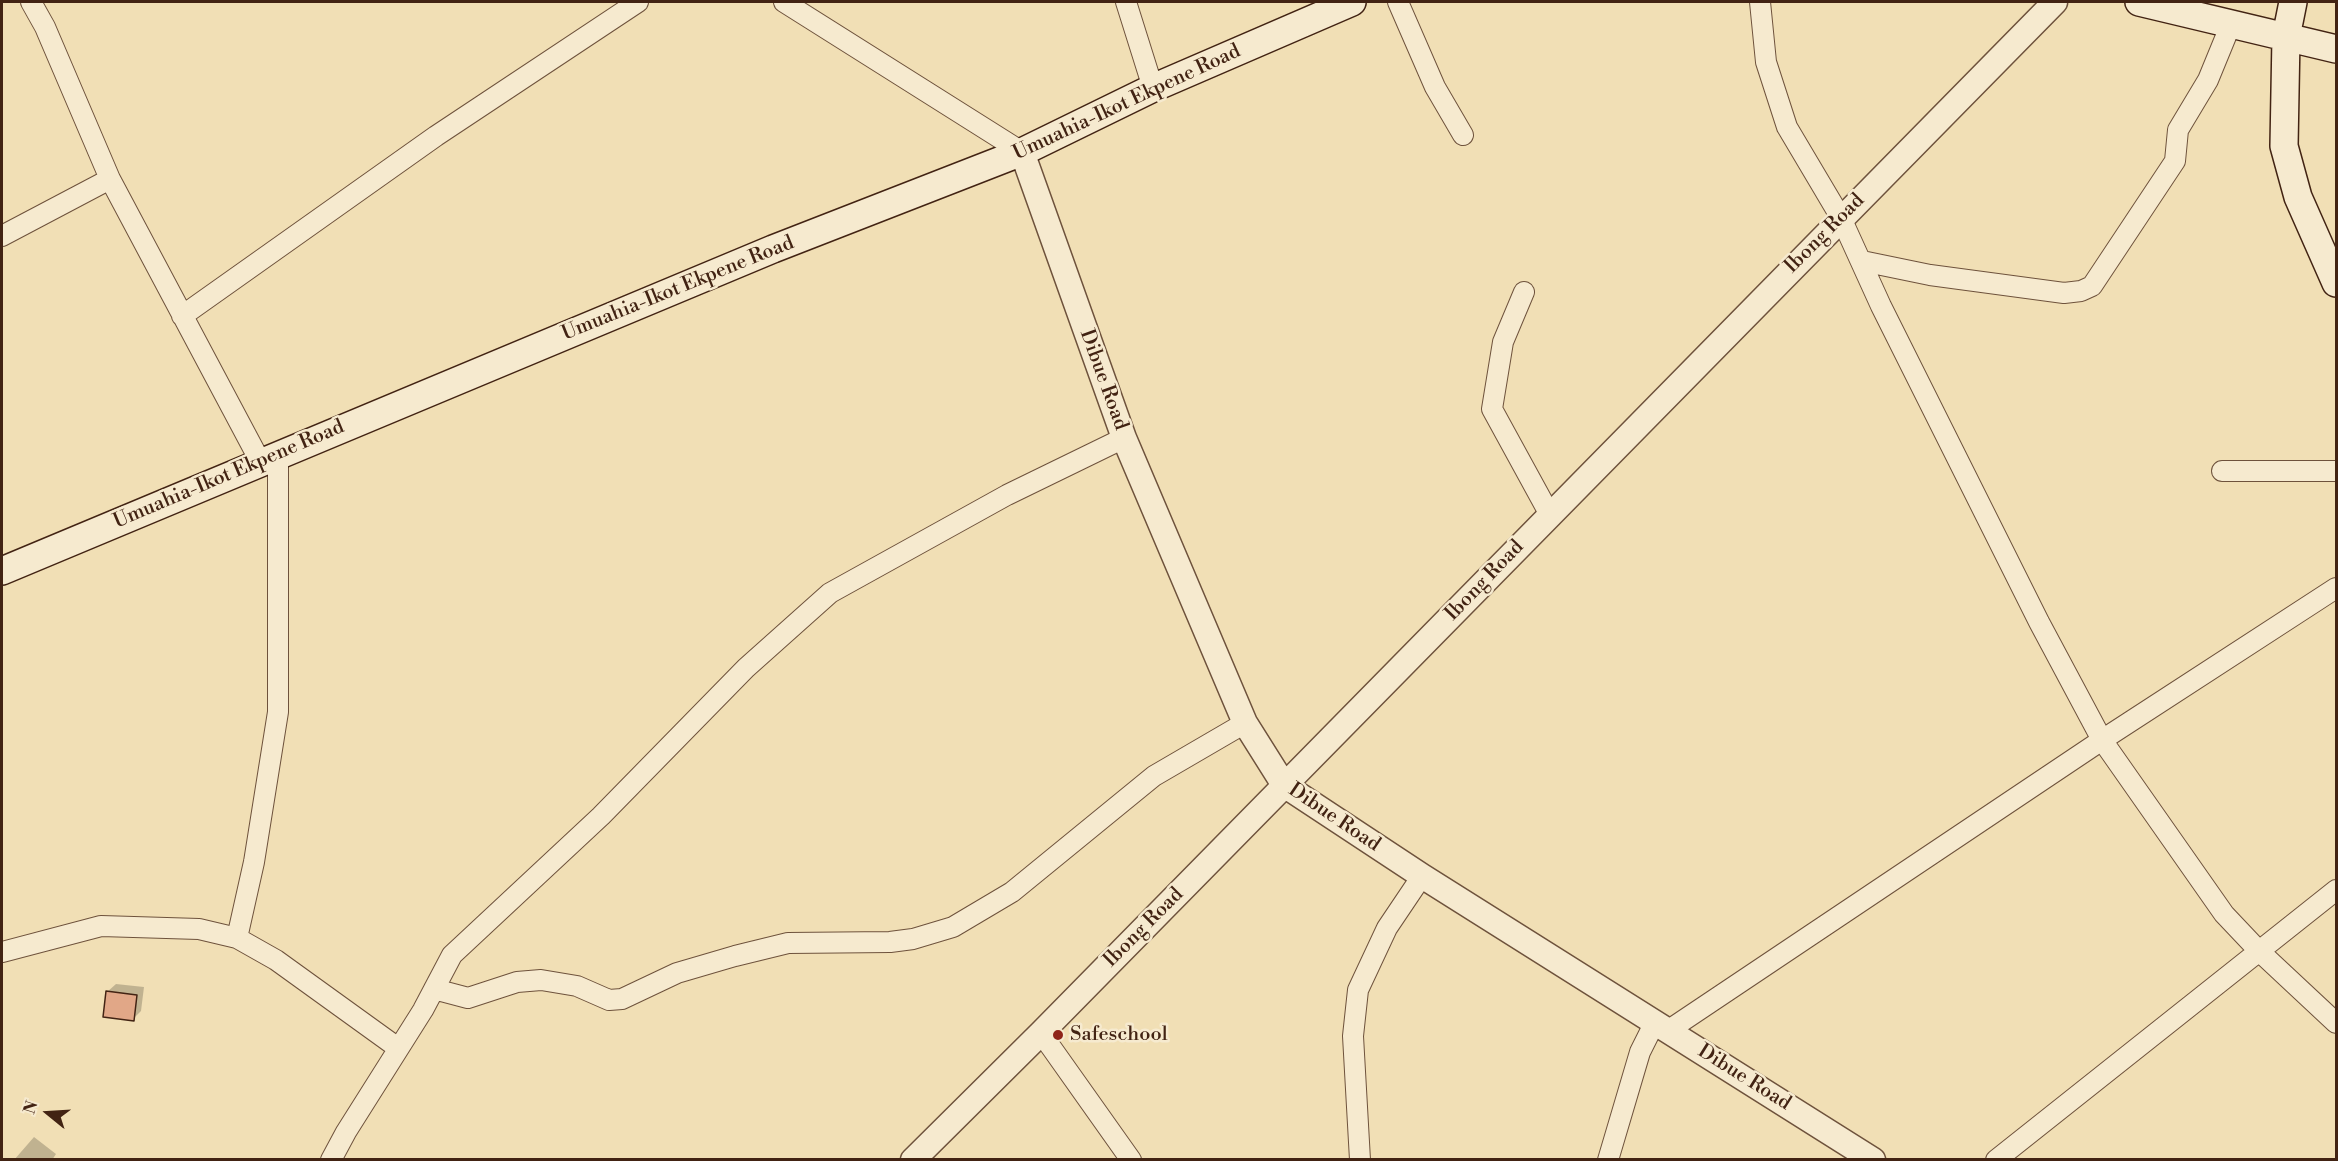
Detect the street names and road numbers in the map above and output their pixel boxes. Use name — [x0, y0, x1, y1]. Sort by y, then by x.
street label: Umuahia-Ikot Ekpene Road — [1009, 40, 1245, 166]
street label: Ibong Road — [1780, 189, 1870, 279]
street label: Umuahia-Ikot Ekpene Road — [558, 231, 798, 347]
street label: Dibue Road — [1074, 326, 1132, 434]
street label: Umuahia-Ikot Ekpene Road — [110, 415, 348, 535]
street label: Ibong Road — [1441, 536, 1529, 626]
street label: Dibue Road — [1284, 779, 1384, 857]
street label: Ibong Road — [1099, 883, 1189, 973]
street label: Dibue Road — [1693, 1040, 1795, 1116]

